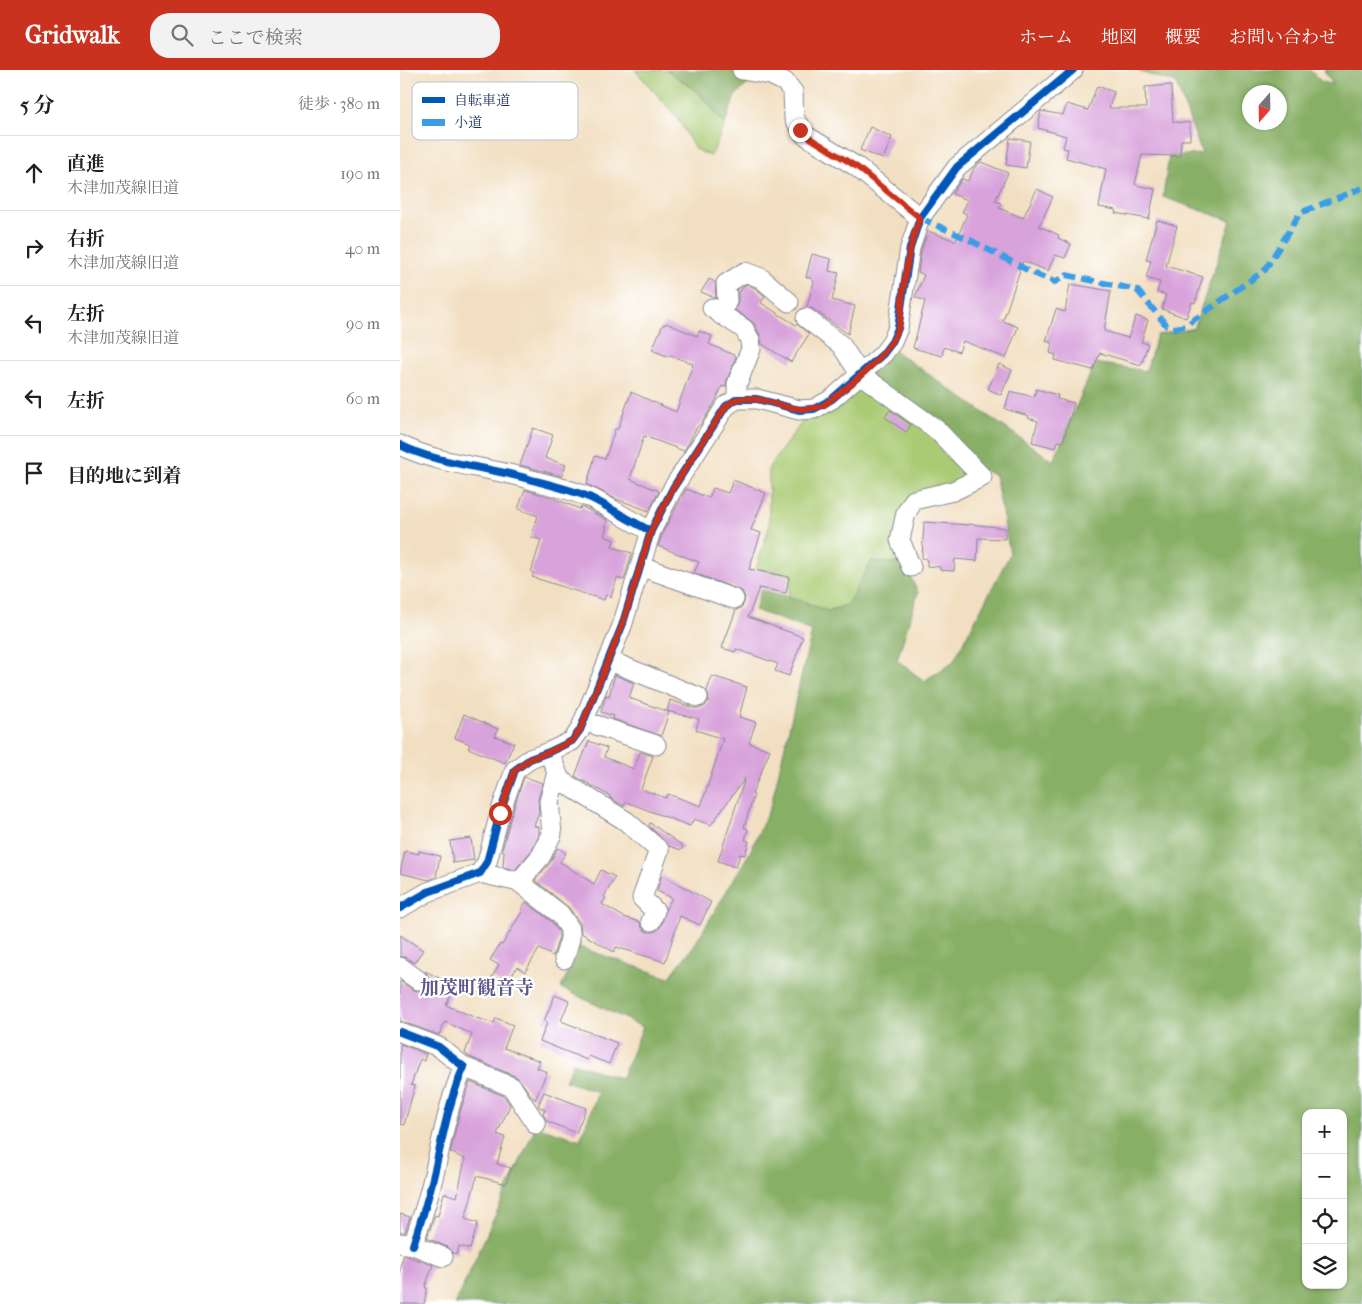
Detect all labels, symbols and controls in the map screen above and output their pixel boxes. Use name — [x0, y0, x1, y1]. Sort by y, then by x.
search box — [150, 13, 500, 58]
text: Gridwalk — [25, 21, 120, 49]
icon: search — [168, 21, 196, 49]
text: ここで検索 — [208, 27, 303, 49]
text: ホーム — [1019, 27, 1073, 48]
text: 地図 — [1101, 27, 1137, 48]
text: 概要 — [1165, 27, 1201, 48]
text: お問い合わせ — [1229, 27, 1337, 48]
legend — [412, 82, 578, 140]
north arrow — [1242, 85, 1287, 130]
text: 自転車道 — [454, 92, 510, 109]
text: 5 分 — [20, 93, 55, 117]
text: 徒歩 · 380 m — [298, 94, 380, 113]
text: 小道 — [454, 114, 482, 131]
route end — [789, 119, 812, 142]
text: 直進 — [67, 153, 105, 175]
icon: ahead — [20, 159, 48, 187]
text: 190 m — [340, 164, 380, 183]
text: 木津加茂線旧道 — [67, 178, 179, 197]
text: 右折 — [67, 228, 105, 250]
icon: right — [20, 234, 48, 262]
text: 40 m — [345, 239, 380, 258]
text: 木津加茂線旧道 — [67, 253, 179, 272]
text: 左折 — [67, 303, 105, 325]
icon: left — [20, 309, 48, 337]
text: 90 m — [346, 314, 380, 333]
text: 木津加茂線旧道 — [67, 328, 179, 347]
icon: left — [20, 384, 48, 412]
text: 60 m — [346, 389, 380, 408]
text: 左折 — [67, 390, 105, 412]
icon: arrive — [20, 459, 48, 487]
text: 目的地に到着 — [67, 465, 181, 487]
route start — [489, 802, 512, 825]
district label: 加茂町観音寺 — [420, 977, 534, 999]
map controls — [1302, 1109, 1347, 1289]
button: + — [1302, 1109, 1347, 1154]
button: − — [1302, 1154, 1347, 1199]
button: locate — [1302, 1199, 1347, 1244]
button: layers — [1302, 1244, 1347, 1289]

